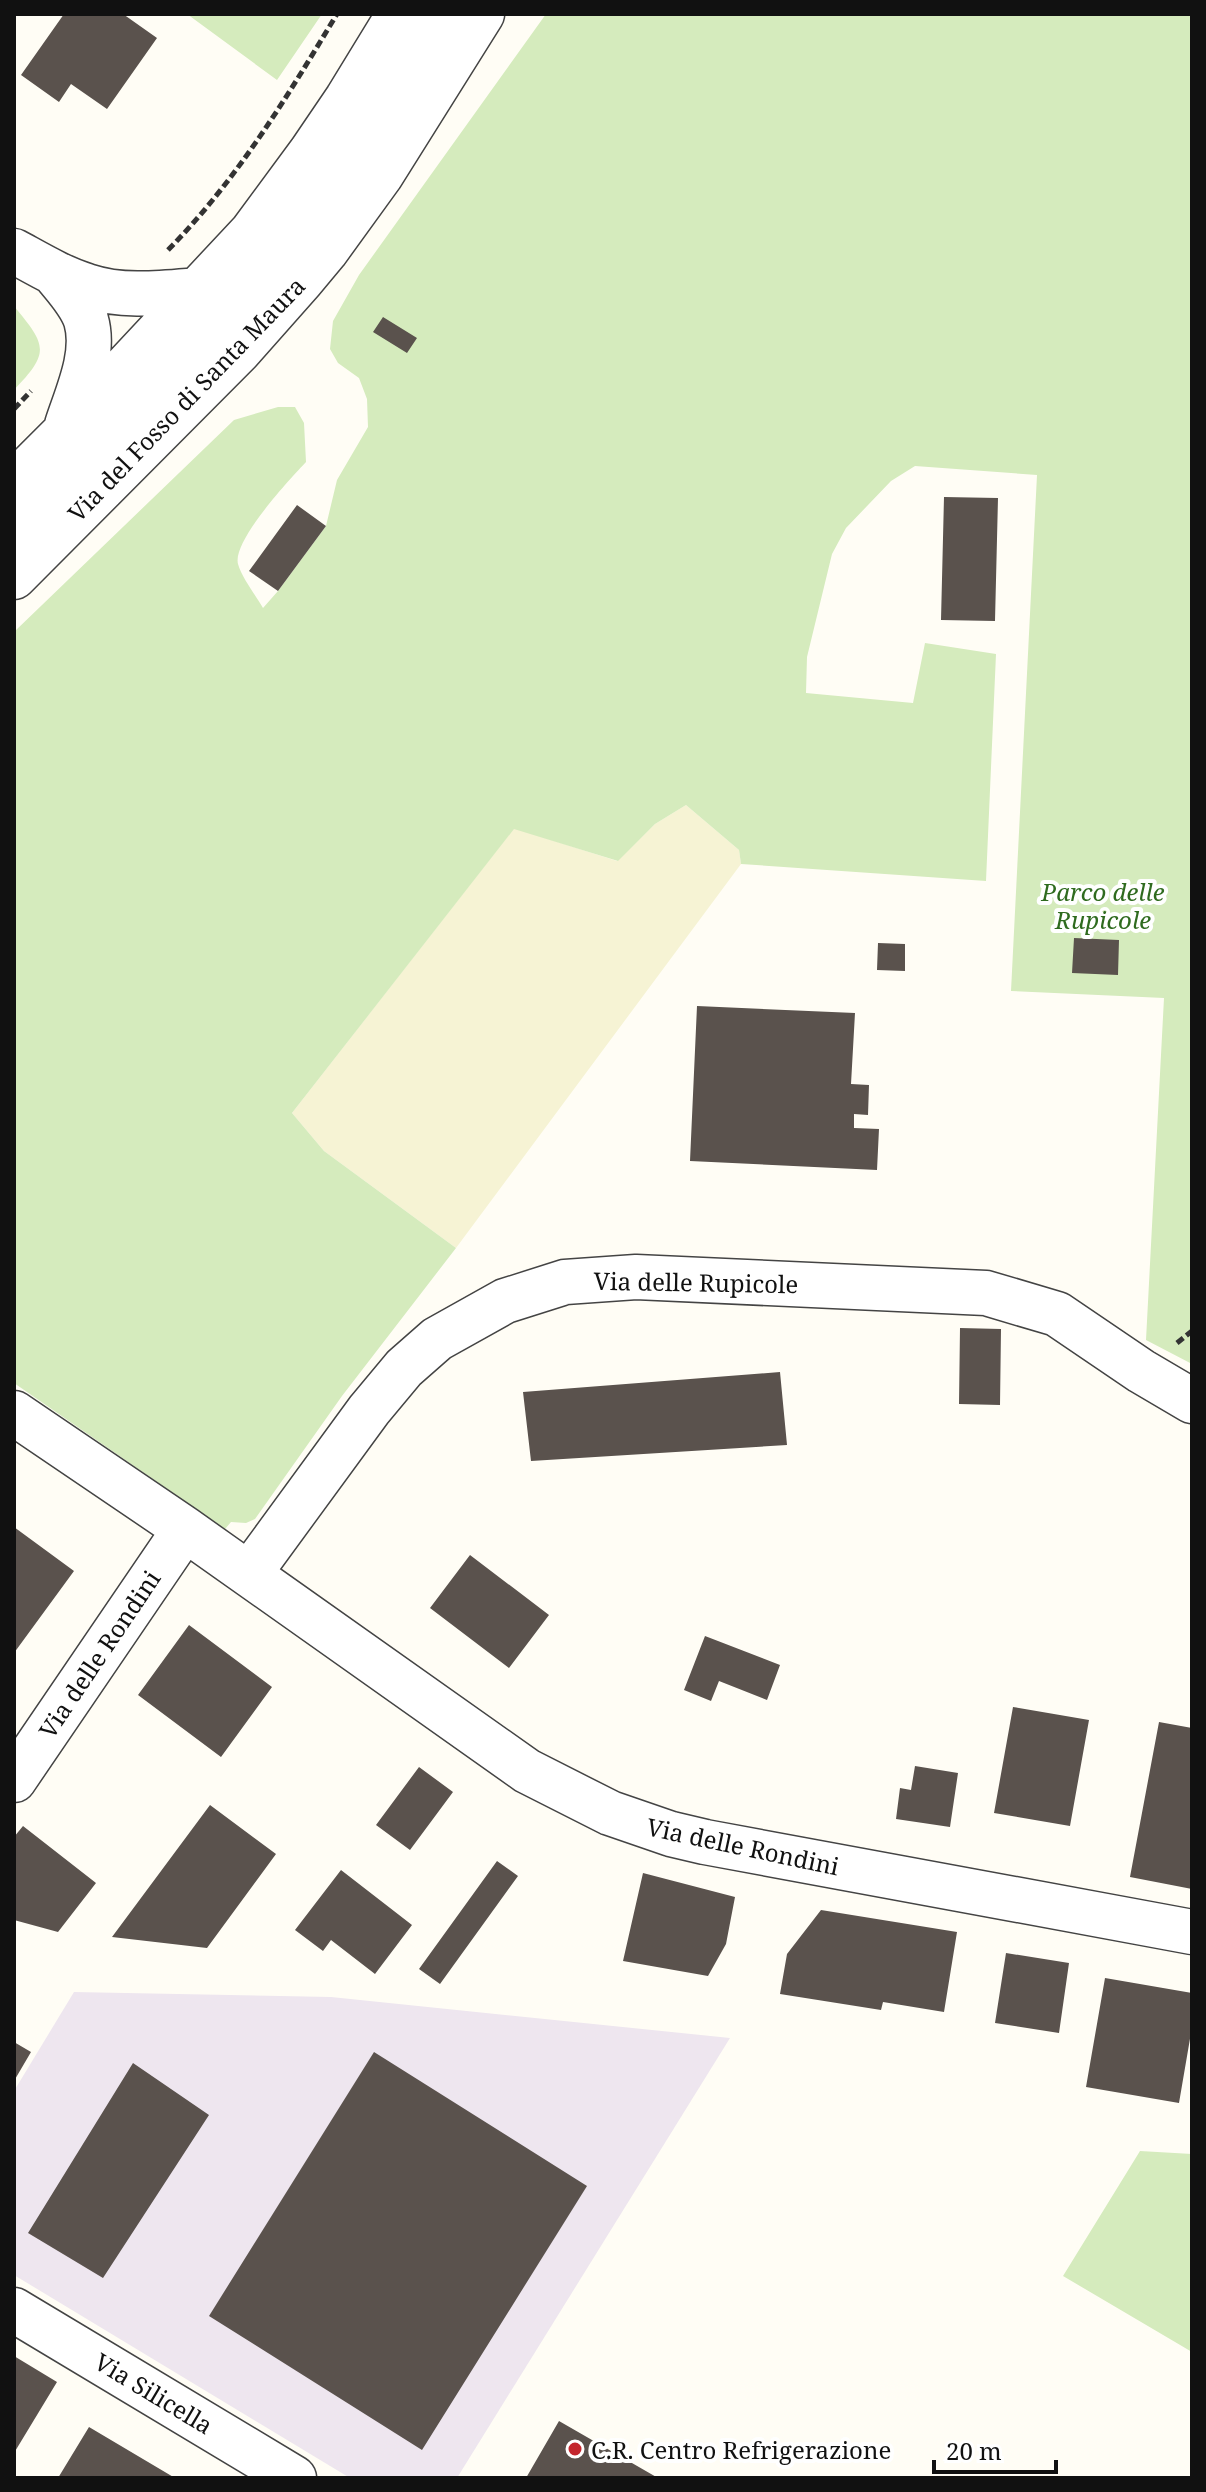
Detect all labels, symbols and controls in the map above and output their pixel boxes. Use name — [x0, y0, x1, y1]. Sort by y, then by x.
street label: Via del Fosso di Santa Maura — [60, 269, 312, 529]
park label: Parco delle Rupicole — [1040, 875, 1165, 936]
street label: Via delle Rupicole — [593, 1264, 799, 1300]
street label: Via delle Rondini — [31, 1563, 168, 1744]
street label: Via delle Rondini — [644, 1810, 843, 1883]
street label: Via Silicella — [89, 2345, 219, 2441]
scale bar — [934, 2424, 1056, 2474]
place label: C.R. Centro Refrigerazione — [591, 2433, 891, 2466]
text: 20 m — [946, 2434, 1002, 2467]
marker: C.R. Centro Refrigerazione — [566, 2440, 584, 2458]

